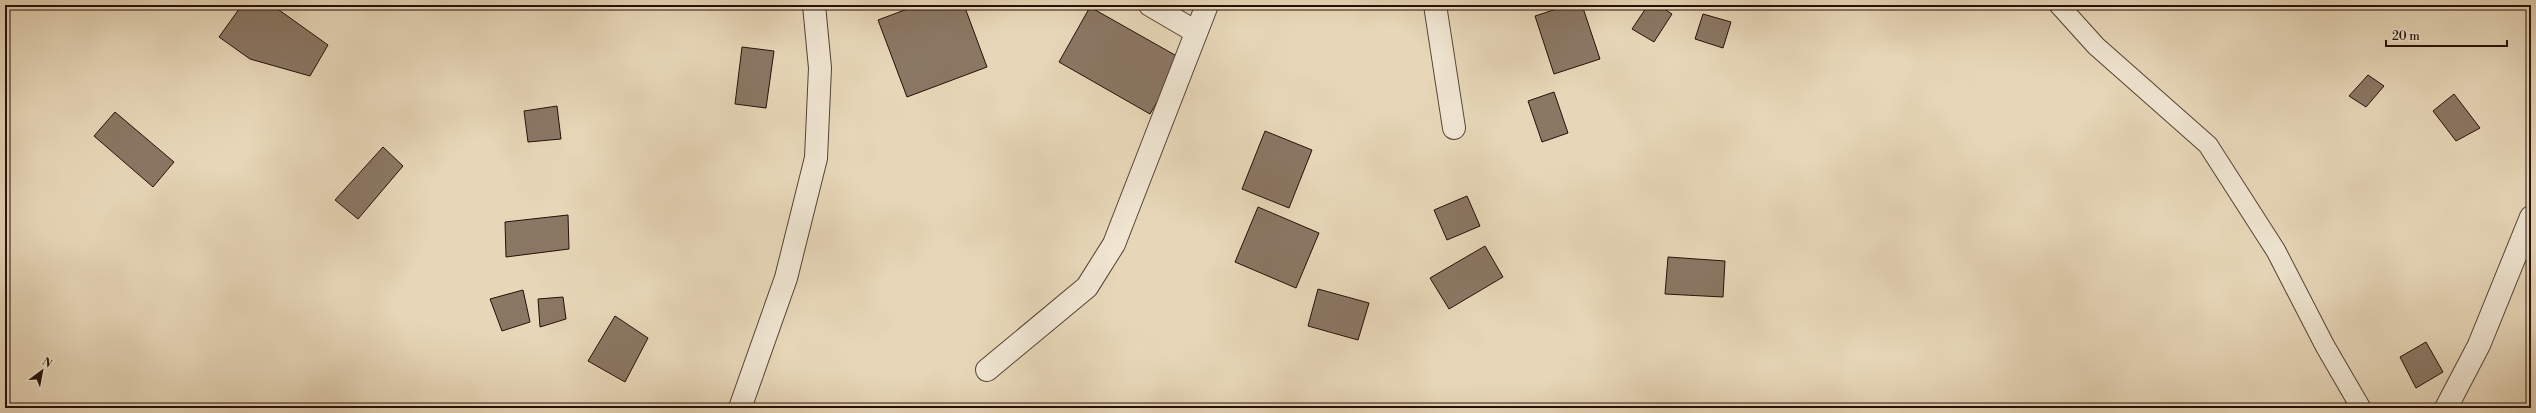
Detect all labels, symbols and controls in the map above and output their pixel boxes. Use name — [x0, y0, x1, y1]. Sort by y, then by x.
scale bar — [2386, 22, 2507, 48]
text: 20 m — [2392, 29, 2420, 44]
north arrow — [22, 351, 62, 391]
text: N — [39, 355, 54, 372]

